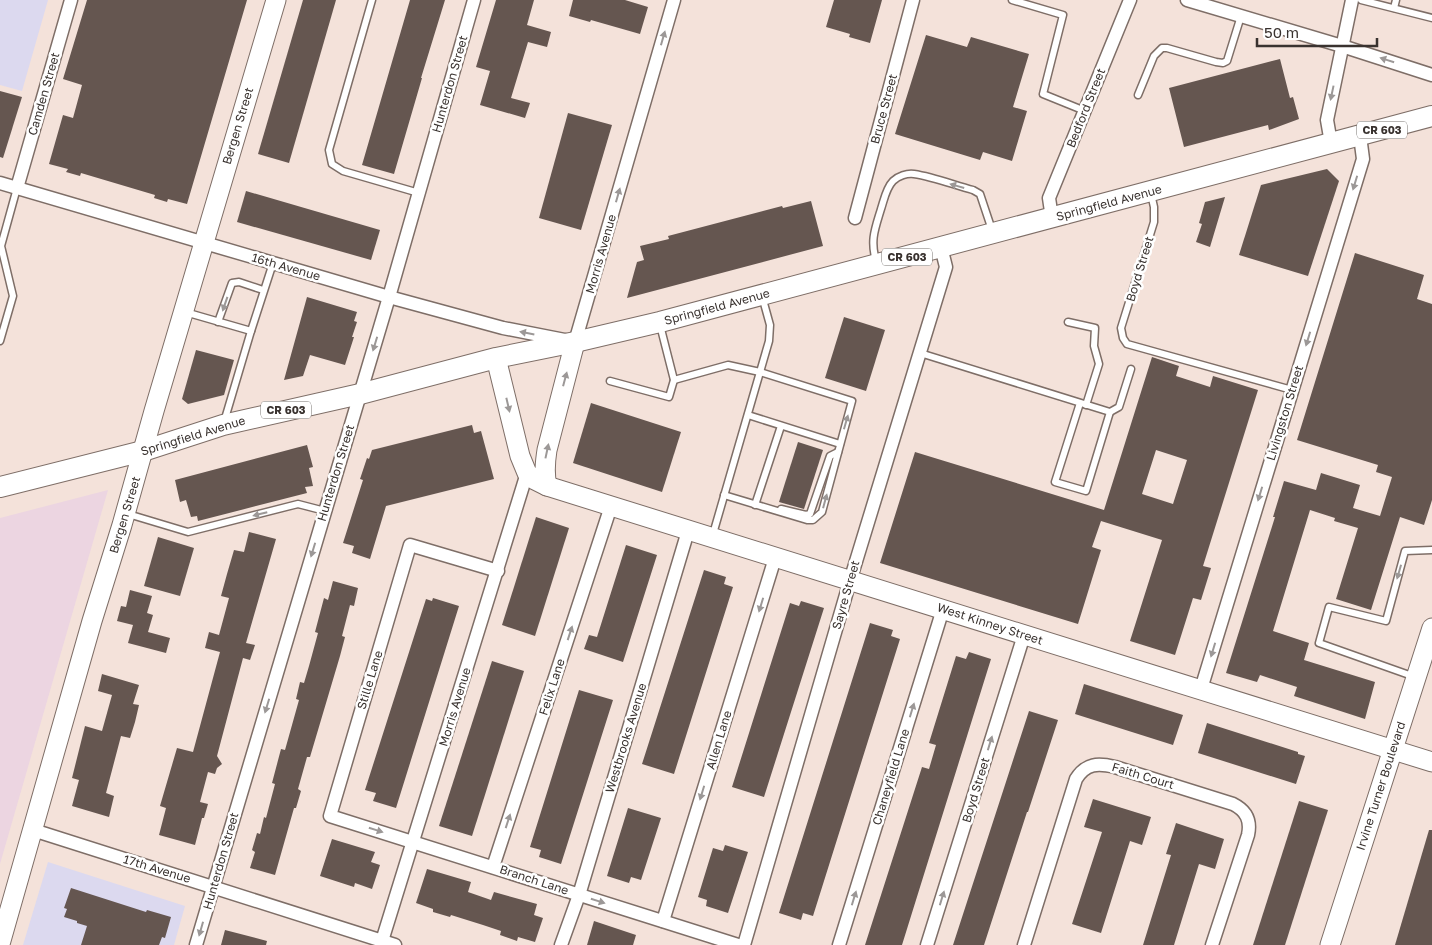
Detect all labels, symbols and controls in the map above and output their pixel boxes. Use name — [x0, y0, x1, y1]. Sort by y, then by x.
scale bar — [1257, 15, 1377, 47]
text: 50 m — [1264, 23, 1299, 41]
one-way arrow — [659, 31, 667, 46]
street label: Hunterdon Street — [428, 33, 471, 134]
street label: Camden Street — [24, 50, 63, 137]
one-way arrow — [1380, 56, 1395, 63]
street label: Bedford Street — [1063, 66, 1108, 150]
street label: Bruce Street — [867, 72, 900, 146]
street label: Bergen Street — [219, 85, 256, 166]
one-way arrow — [1328, 86, 1336, 102]
road number: CR 603 — [1357, 122, 1407, 138]
one-way arrow — [1351, 176, 1359, 191]
one-way arrow — [950, 181, 965, 189]
street label: Springfield Avenue — [1054, 181, 1163, 224]
one-way arrow — [614, 187, 622, 202]
street label: Morris Avenue — [582, 212, 619, 295]
street label: Boyd Street — [1122, 234, 1157, 303]
road number: CR 603 — [882, 248, 932, 266]
street label: 16th Avenue — [250, 250, 322, 283]
street label: Springfield Avenue — [662, 285, 771, 328]
one-way arrow — [221, 296, 228, 311]
one-way arrow — [519, 328, 535, 336]
one-way arrow — [1304, 332, 1312, 347]
one-way arrow — [370, 337, 378, 352]
street label: Livingston Street — [1263, 363, 1306, 462]
one-way arrow — [562, 371, 570, 386]
one-way arrow — [504, 397, 512, 413]
road number: CR 603 — [261, 402, 311, 418]
street label: Springfield Avenue — [139, 412, 247, 459]
one-way arrow — [843, 415, 851, 430]
street label: Hunterdon Street — [314, 422, 357, 523]
one-way arrow — [543, 443, 551, 458]
street label: Bergen Street — [106, 474, 143, 555]
one-way arrow — [1256, 487, 1264, 502]
one-way arrow — [821, 494, 829, 509]
one-way arrow — [253, 510, 268, 518]
one-way arrow — [309, 543, 317, 558]
street label: Sayre Street — [829, 558, 863, 631]
one-way arrow — [1395, 564, 1403, 579]
one-way arrow — [756, 597, 764, 612]
street label: West Kinney Street — [935, 599, 1045, 648]
one-way arrow — [566, 626, 574, 641]
one-way arrow — [1208, 642, 1216, 657]
street label: Stille Lane — [353, 648, 386, 711]
street label: Felix Lane — [535, 657, 568, 717]
street label: Morris Avenue — [435, 666, 474, 748]
street label: Westbrooks Avenue — [602, 681, 649, 795]
one-way arrow — [262, 698, 270, 713]
one-way arrow — [908, 702, 916, 717]
street label: Allen Lane — [702, 709, 735, 771]
street label: Irvine Turner Boulevard — [1353, 720, 1408, 852]
street label: Chaneyfield Lane — [869, 727, 912, 827]
one-way arrow — [987, 736, 995, 751]
street label: Boyd Street — [958, 755, 993, 824]
street label: Faith Court — [1110, 759, 1176, 792]
one-way arrow — [698, 786, 706, 801]
street label: Hunterdon Street — [199, 810, 242, 911]
one-way arrow — [504, 813, 512, 828]
one-way arrow — [369, 827, 384, 835]
street label: 17th Avenue — [122, 851, 193, 886]
street label: Branch Lane — [498, 861, 571, 898]
one-way arrow — [850, 891, 858, 906]
one-way arrow — [938, 891, 946, 906]
one-way arrow — [591, 897, 606, 905]
one-way arrow — [197, 921, 205, 936]

